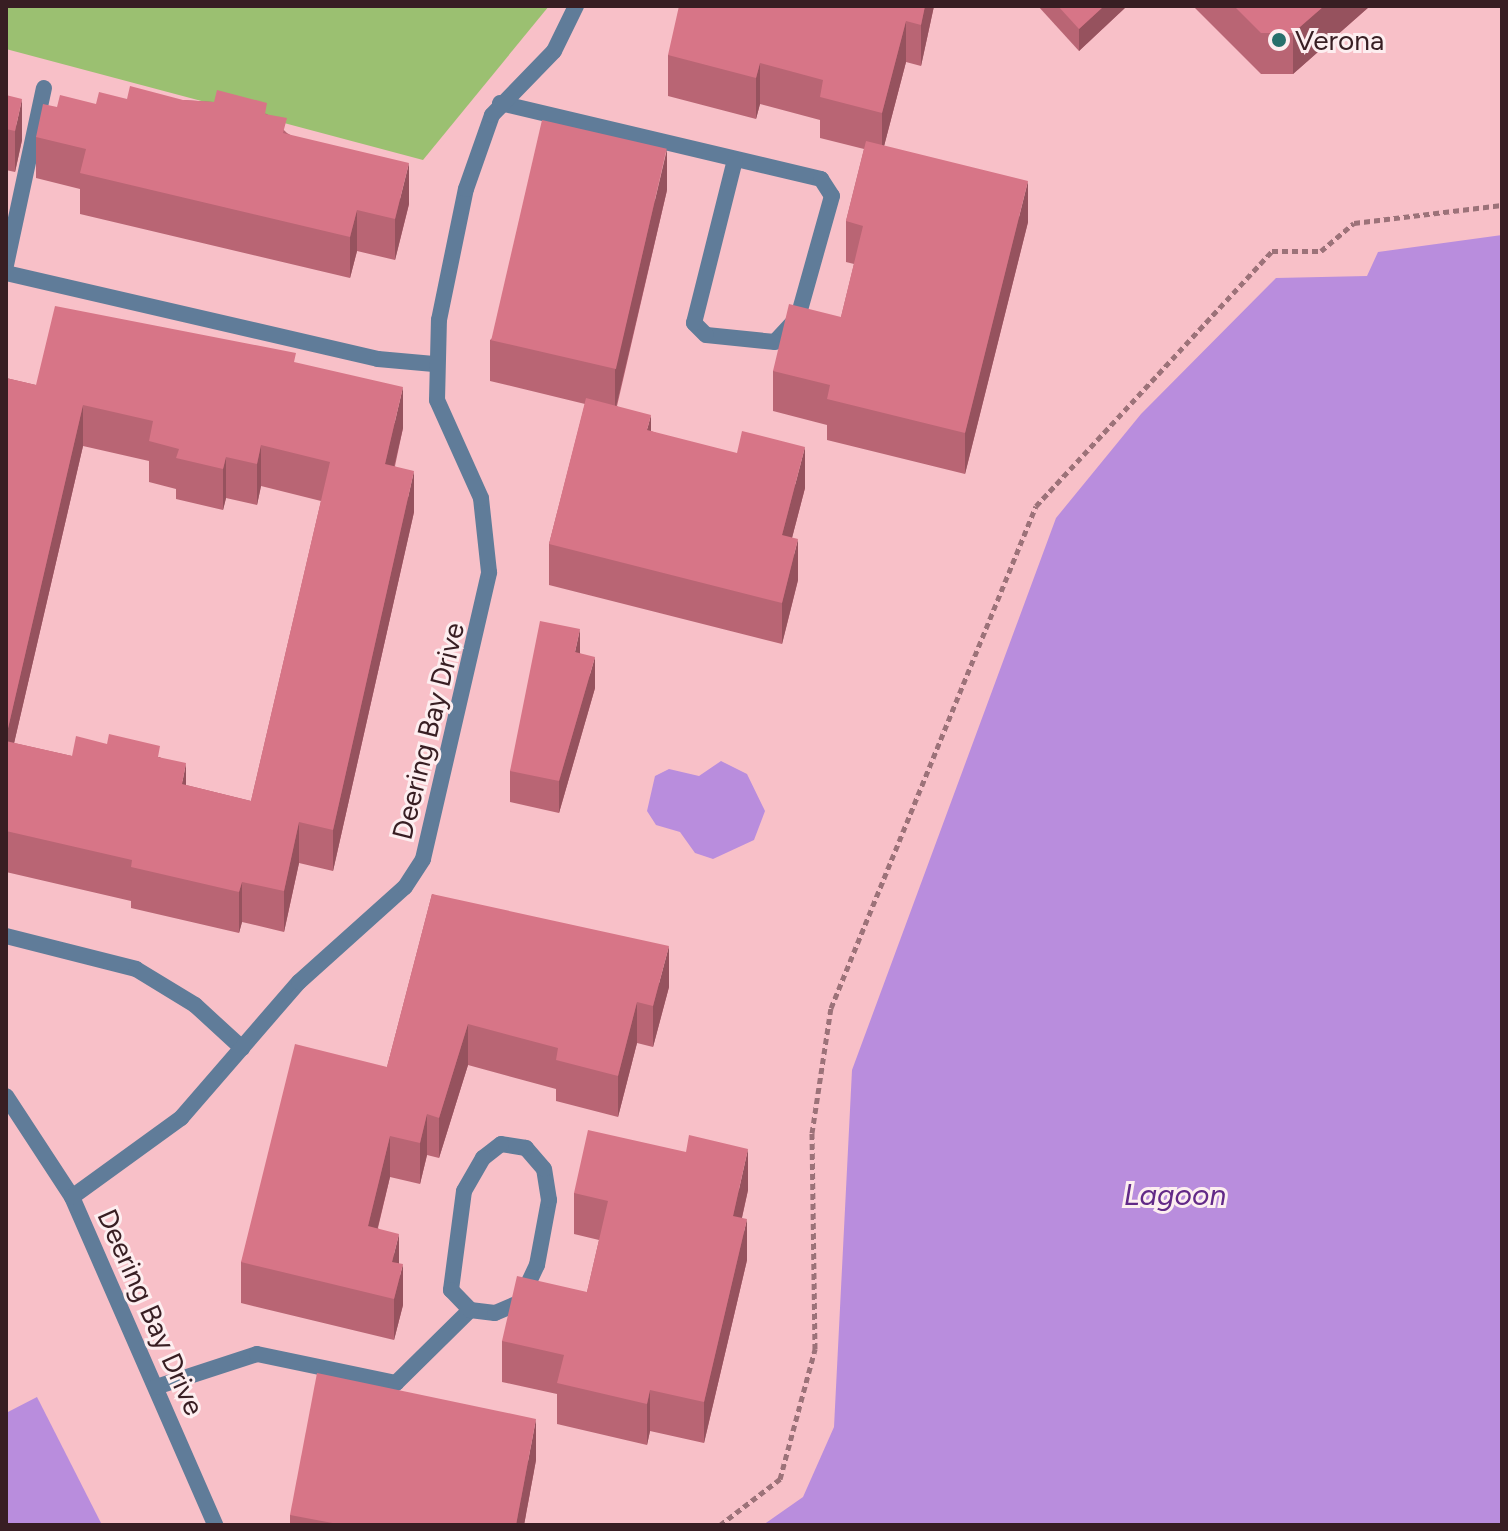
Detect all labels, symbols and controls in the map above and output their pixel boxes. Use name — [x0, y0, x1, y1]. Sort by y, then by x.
place label: Verona — [1295, 23, 1384, 57]
marker: Verona — [1270, 31, 1288, 49]
street label: Deering Bay Drive — [385, 619, 471, 843]
water label: Lagoon — [1124, 1177, 1226, 1213]
street label: Deering Bay Drive — [90, 1204, 212, 1420]

